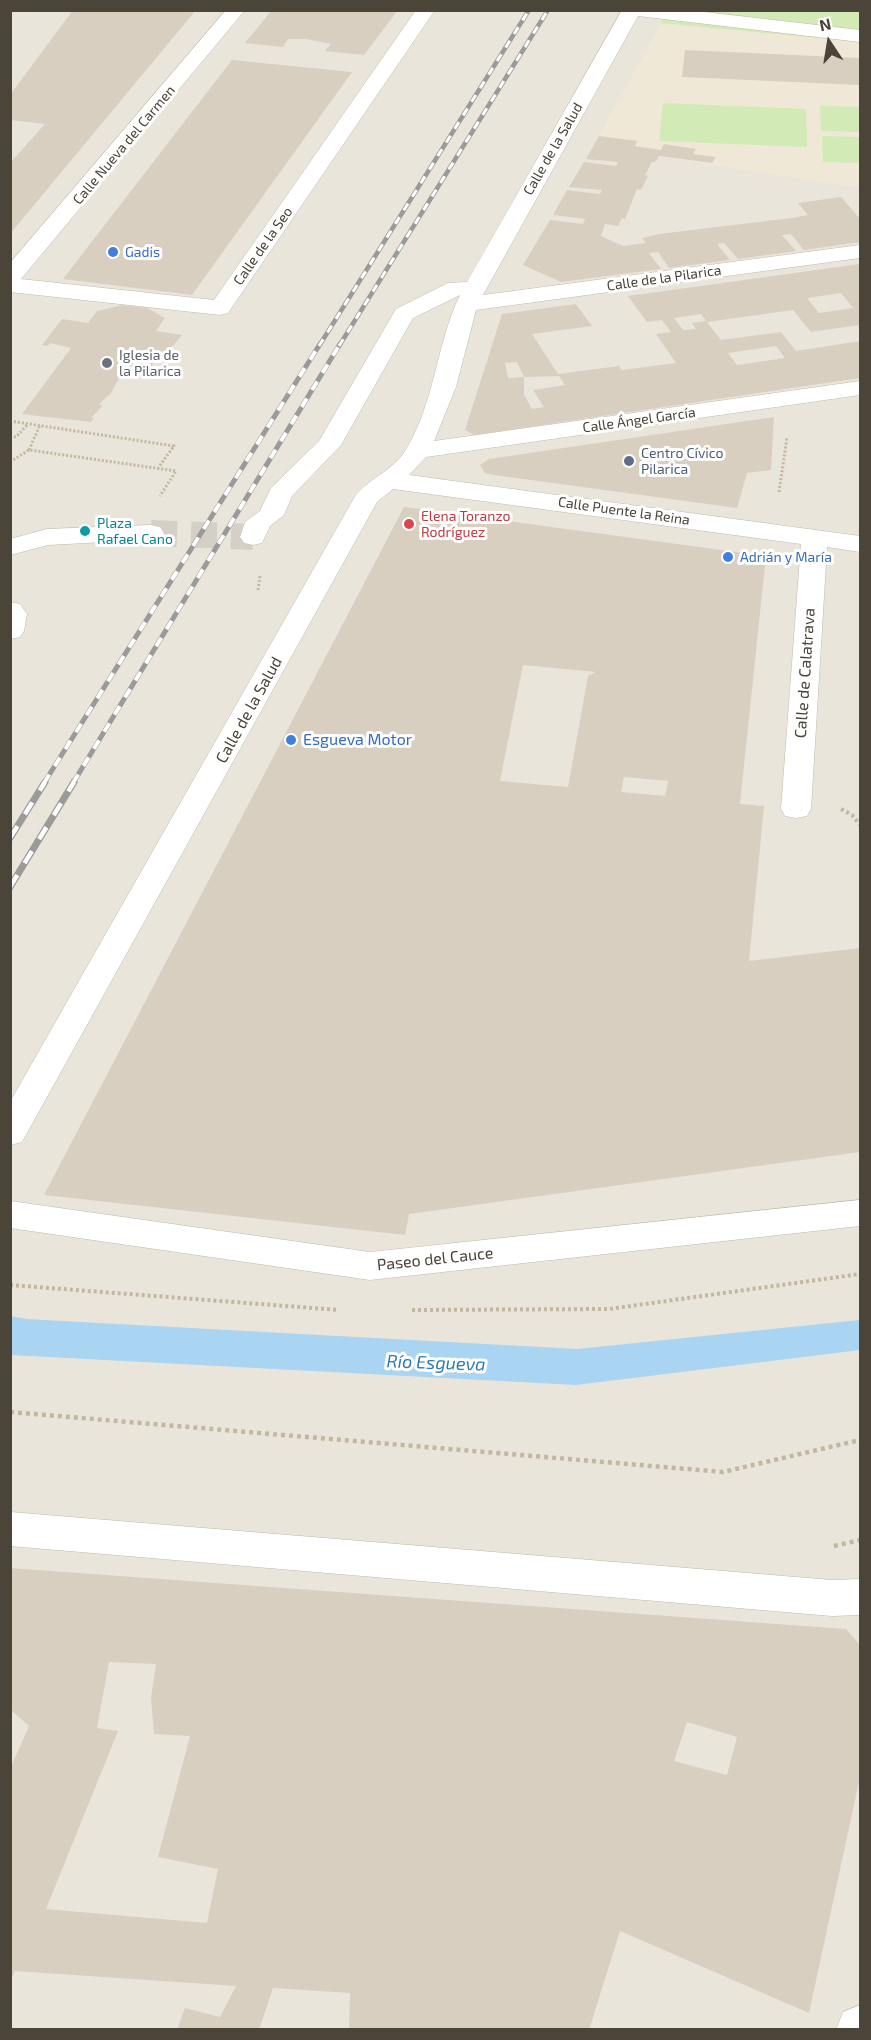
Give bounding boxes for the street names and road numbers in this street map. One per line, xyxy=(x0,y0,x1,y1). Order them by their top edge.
street label: Calle Nueva del Carmen xyxy=(69,82,179,208)
street label: Calle de la Salud xyxy=(520,100,586,198)
street label: Calle de la Seo xyxy=(230,204,296,288)
street label: Calle de la Pilarica xyxy=(606,262,722,294)
street label: Calle Ángel García xyxy=(581,404,697,436)
street label: Calle Puente la Reina xyxy=(557,493,691,529)
street label: Calle de Calatrava xyxy=(791,607,819,739)
street label: Calle de la Salud xyxy=(212,653,286,767)
street label: Paseo del Cauce xyxy=(376,1243,494,1275)

